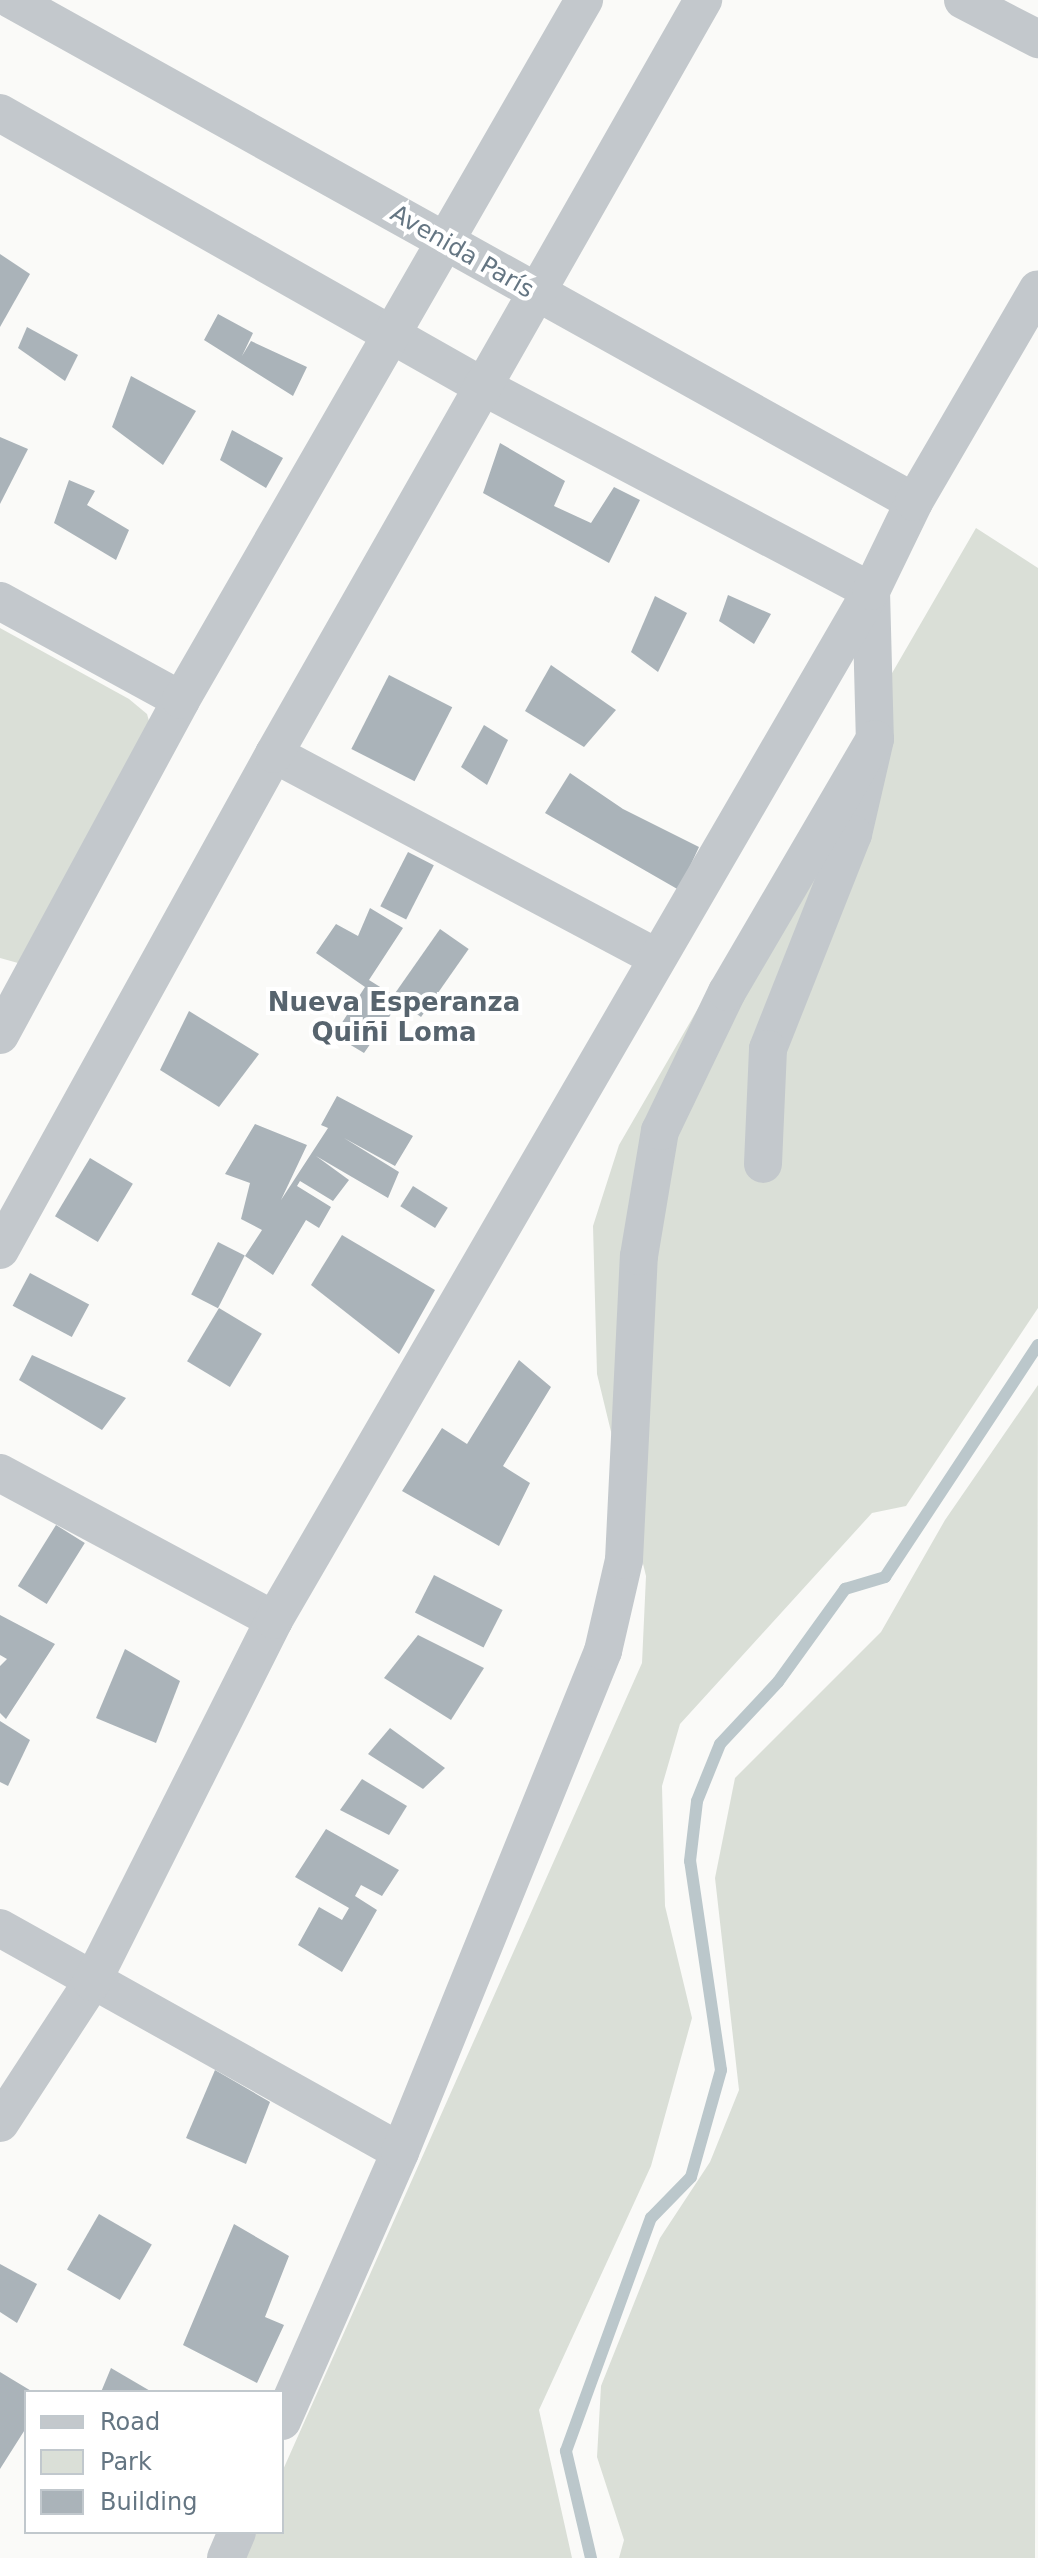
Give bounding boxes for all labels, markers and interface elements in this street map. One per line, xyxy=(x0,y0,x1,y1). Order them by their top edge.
street label: Avenida París xyxy=(385,199,539,305)
district label: Nueva Esperanza Quiñi Loma xyxy=(268,987,520,1048)
legend xyxy=(24,2390,284,2534)
text: Road xyxy=(100,2408,160,2436)
text: Park xyxy=(100,2448,152,2476)
text: Building xyxy=(100,2488,197,2516)

